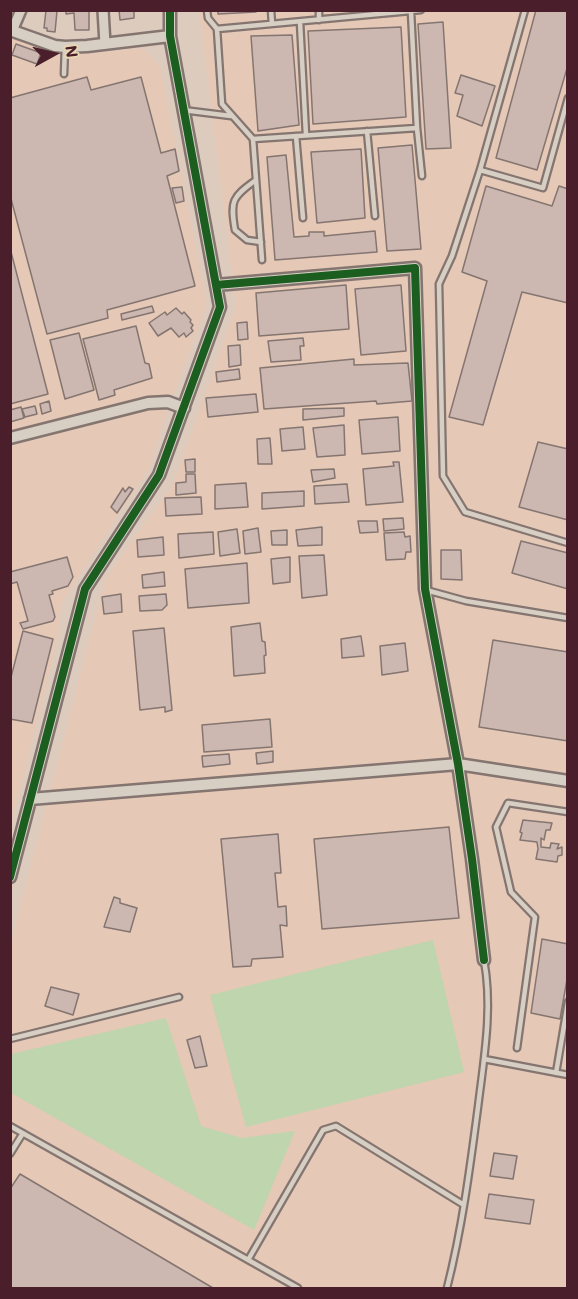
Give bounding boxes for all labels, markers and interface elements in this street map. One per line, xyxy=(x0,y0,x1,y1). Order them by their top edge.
north arrow xyxy=(24,24,84,84)
text: N xyxy=(61,44,84,59)

